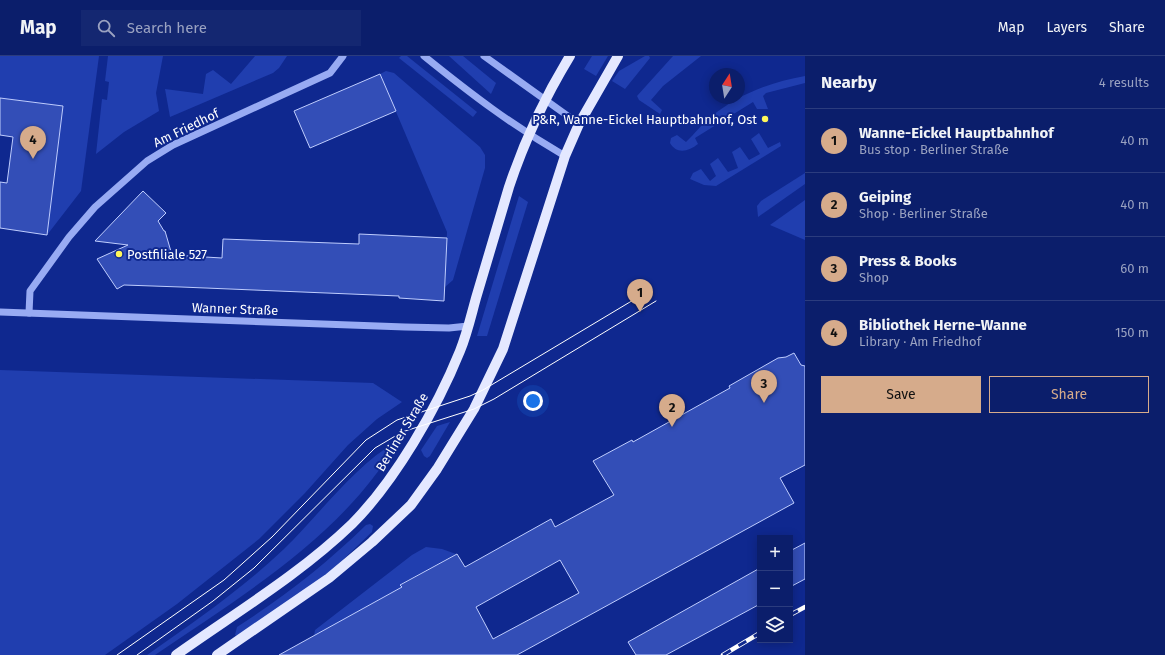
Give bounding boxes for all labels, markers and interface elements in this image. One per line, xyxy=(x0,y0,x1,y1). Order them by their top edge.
search box xyxy=(81,10,361,46)
text: Map xyxy=(20,16,57,39)
icon: search xyxy=(95,17,117,39)
text: Search here xyxy=(127,19,207,37)
text: Map xyxy=(998,19,1024,36)
text: Layers xyxy=(1046,19,1087,36)
text: Share xyxy=(1109,19,1145,36)
north arrow xyxy=(709,68,745,104)
text: Nearby xyxy=(821,72,876,93)
text: 4 results xyxy=(1099,75,1149,90)
street label: Am Friedhof xyxy=(151,105,223,150)
place label: P&R, Wanne-Eickel Hauptbahnhof, Ost xyxy=(532,112,757,127)
marker: P&R, Wanne-Eickel Hauptbahnhof, Ost xyxy=(760,114,770,124)
text: Wanne-Eickel Hauptbahnhof xyxy=(859,124,1053,142)
pin: 4 xyxy=(20,126,46,159)
text: 1 xyxy=(831,133,837,148)
text: 40 m xyxy=(1120,133,1149,148)
text: Bus stop · Berliner Straße xyxy=(859,142,1009,157)
text: Geiping xyxy=(859,188,911,206)
text: 2 xyxy=(831,197,837,212)
text: 40 m xyxy=(1120,197,1149,212)
text: Shop · Berliner Straße xyxy=(859,206,988,221)
place label: Postfiliale 527 xyxy=(127,247,207,262)
marker: Postfiliale 527 xyxy=(114,249,124,259)
text: Press & Books xyxy=(859,252,957,270)
text: 3 xyxy=(831,261,837,276)
text: 60 m xyxy=(1120,261,1149,276)
text: Shop xyxy=(859,270,889,285)
pin: 1 xyxy=(627,279,653,312)
street label: Wanner Straße xyxy=(192,300,278,318)
text: Bibliothek Herne-Wanne xyxy=(859,316,1027,334)
text: 4 xyxy=(830,325,838,340)
text: 150 m xyxy=(1115,325,1149,340)
text: Library · Am Friedhof xyxy=(859,334,981,349)
pin: 3 xyxy=(751,370,777,403)
button: Save xyxy=(821,376,981,413)
button: Share xyxy=(989,376,1149,413)
street label: Berliner Straße xyxy=(373,390,431,474)
your location xyxy=(523,391,543,411)
pin: 2 xyxy=(659,394,685,427)
map controls xyxy=(757,535,793,643)
button: + xyxy=(757,535,793,571)
button: − xyxy=(757,571,793,607)
button: layers xyxy=(757,607,793,643)

